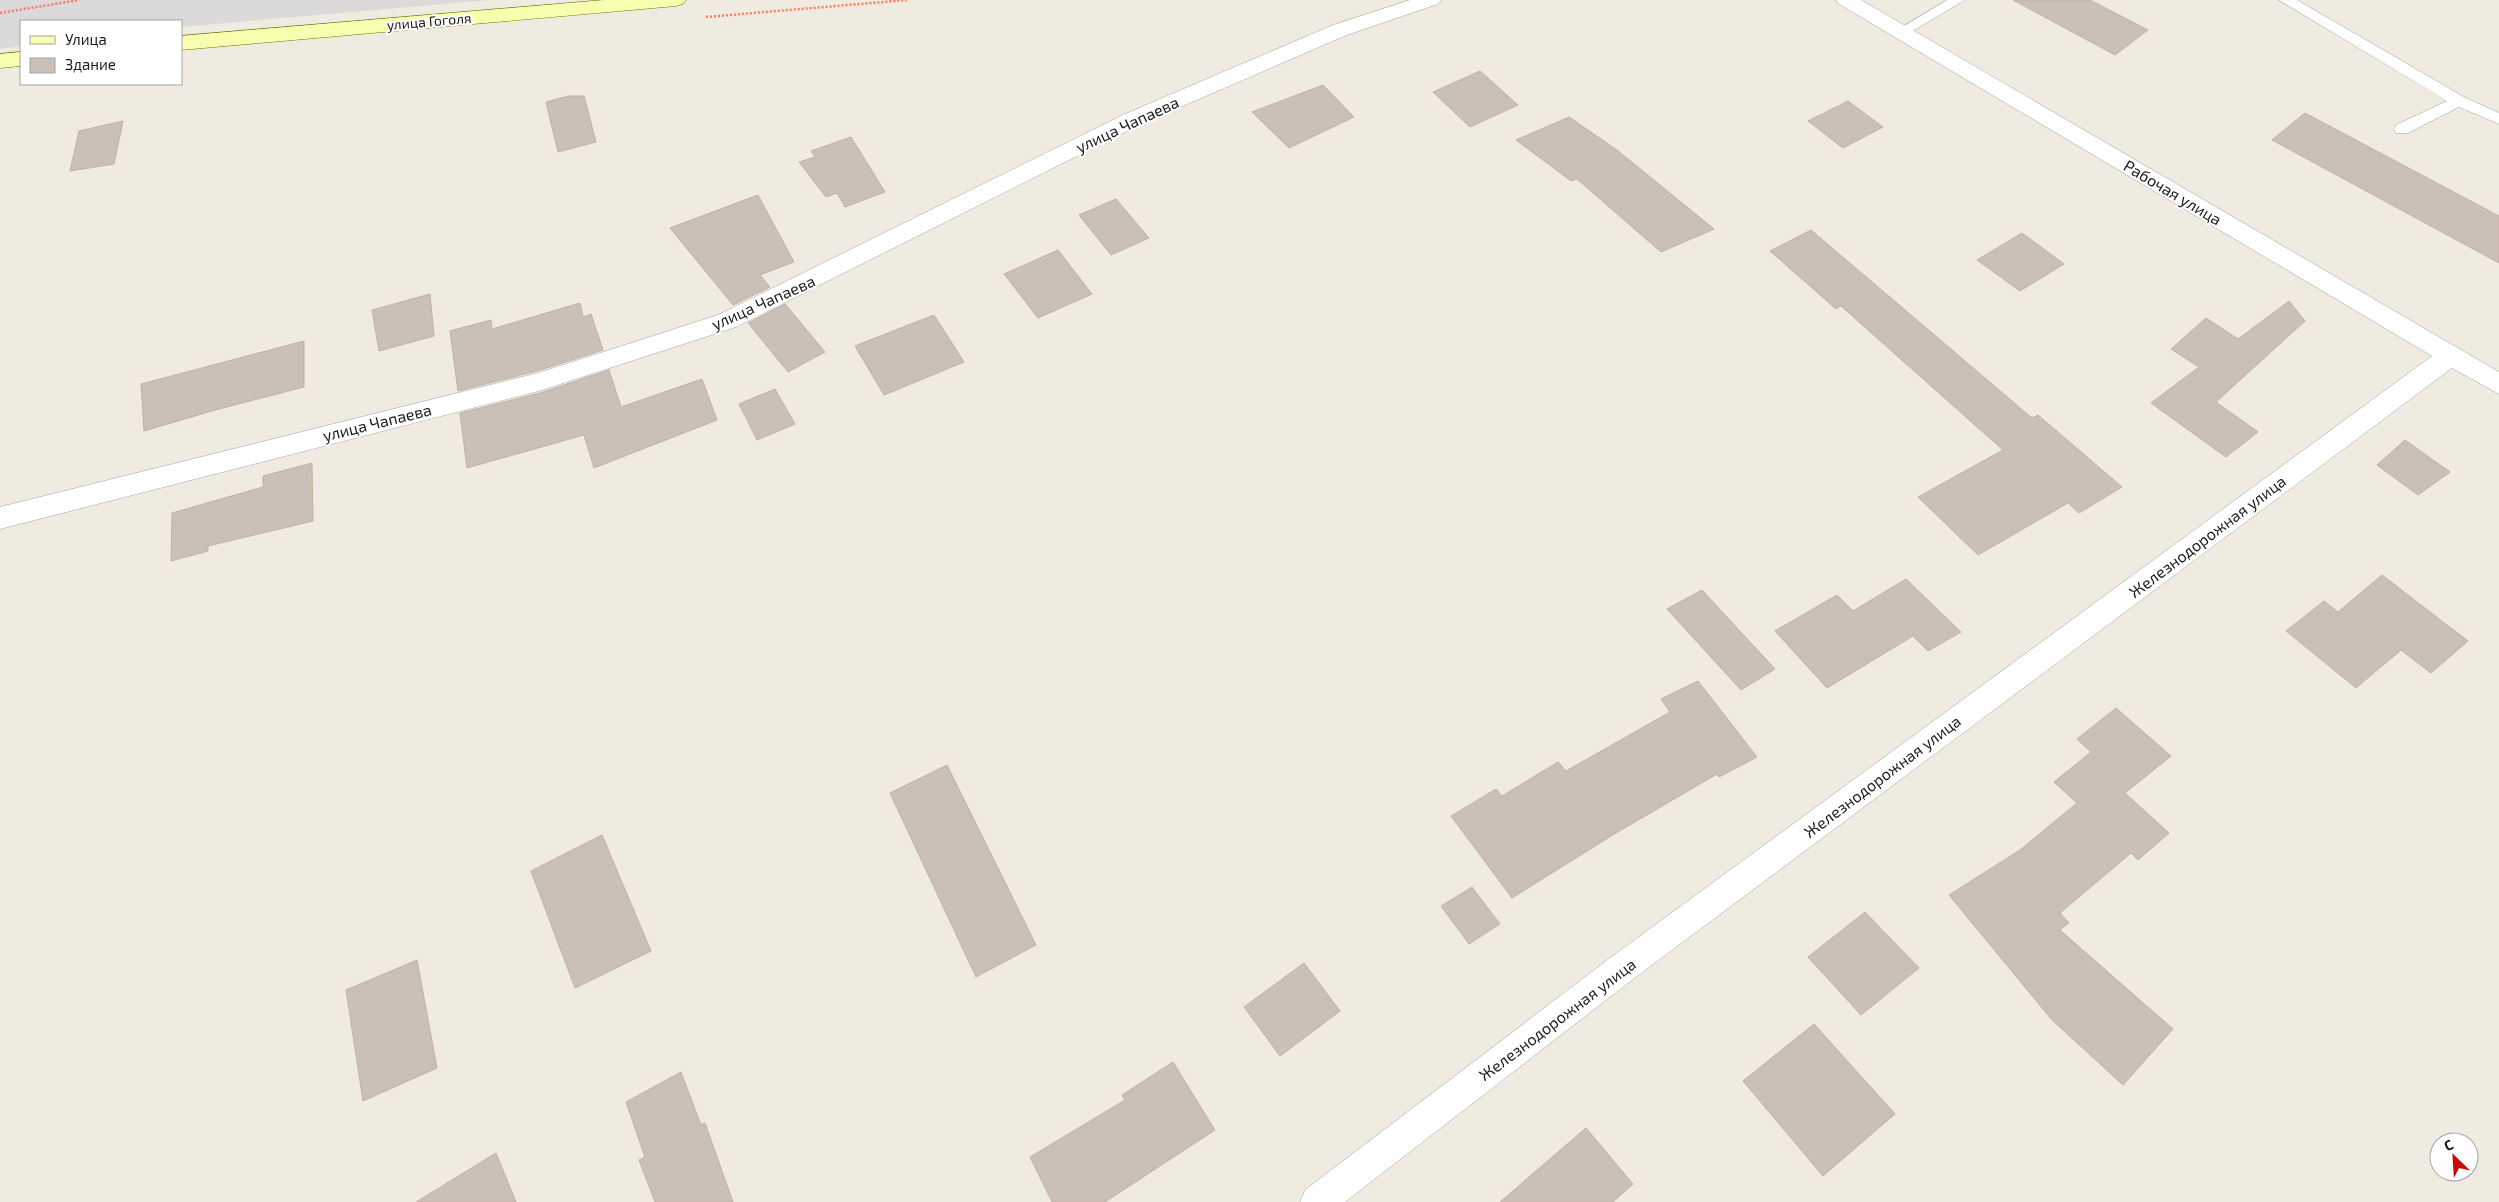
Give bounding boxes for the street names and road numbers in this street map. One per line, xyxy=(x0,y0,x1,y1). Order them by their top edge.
street label: улица Гоголя xyxy=(386,9,472,33)
street label: улица Чапаева xyxy=(1072,92,1182,157)
street label: Рабочая улица xyxy=(2120,155,2225,230)
street label: улица Чапаева xyxy=(708,271,818,334)
street label: улица Чапаева xyxy=(321,399,434,446)
street label: Железнодорожная улица xyxy=(2125,471,2290,602)
street label: Железнодорожная улица xyxy=(1800,711,1965,842)
street label: Железнодорожная улица xyxy=(1475,954,1640,1085)

